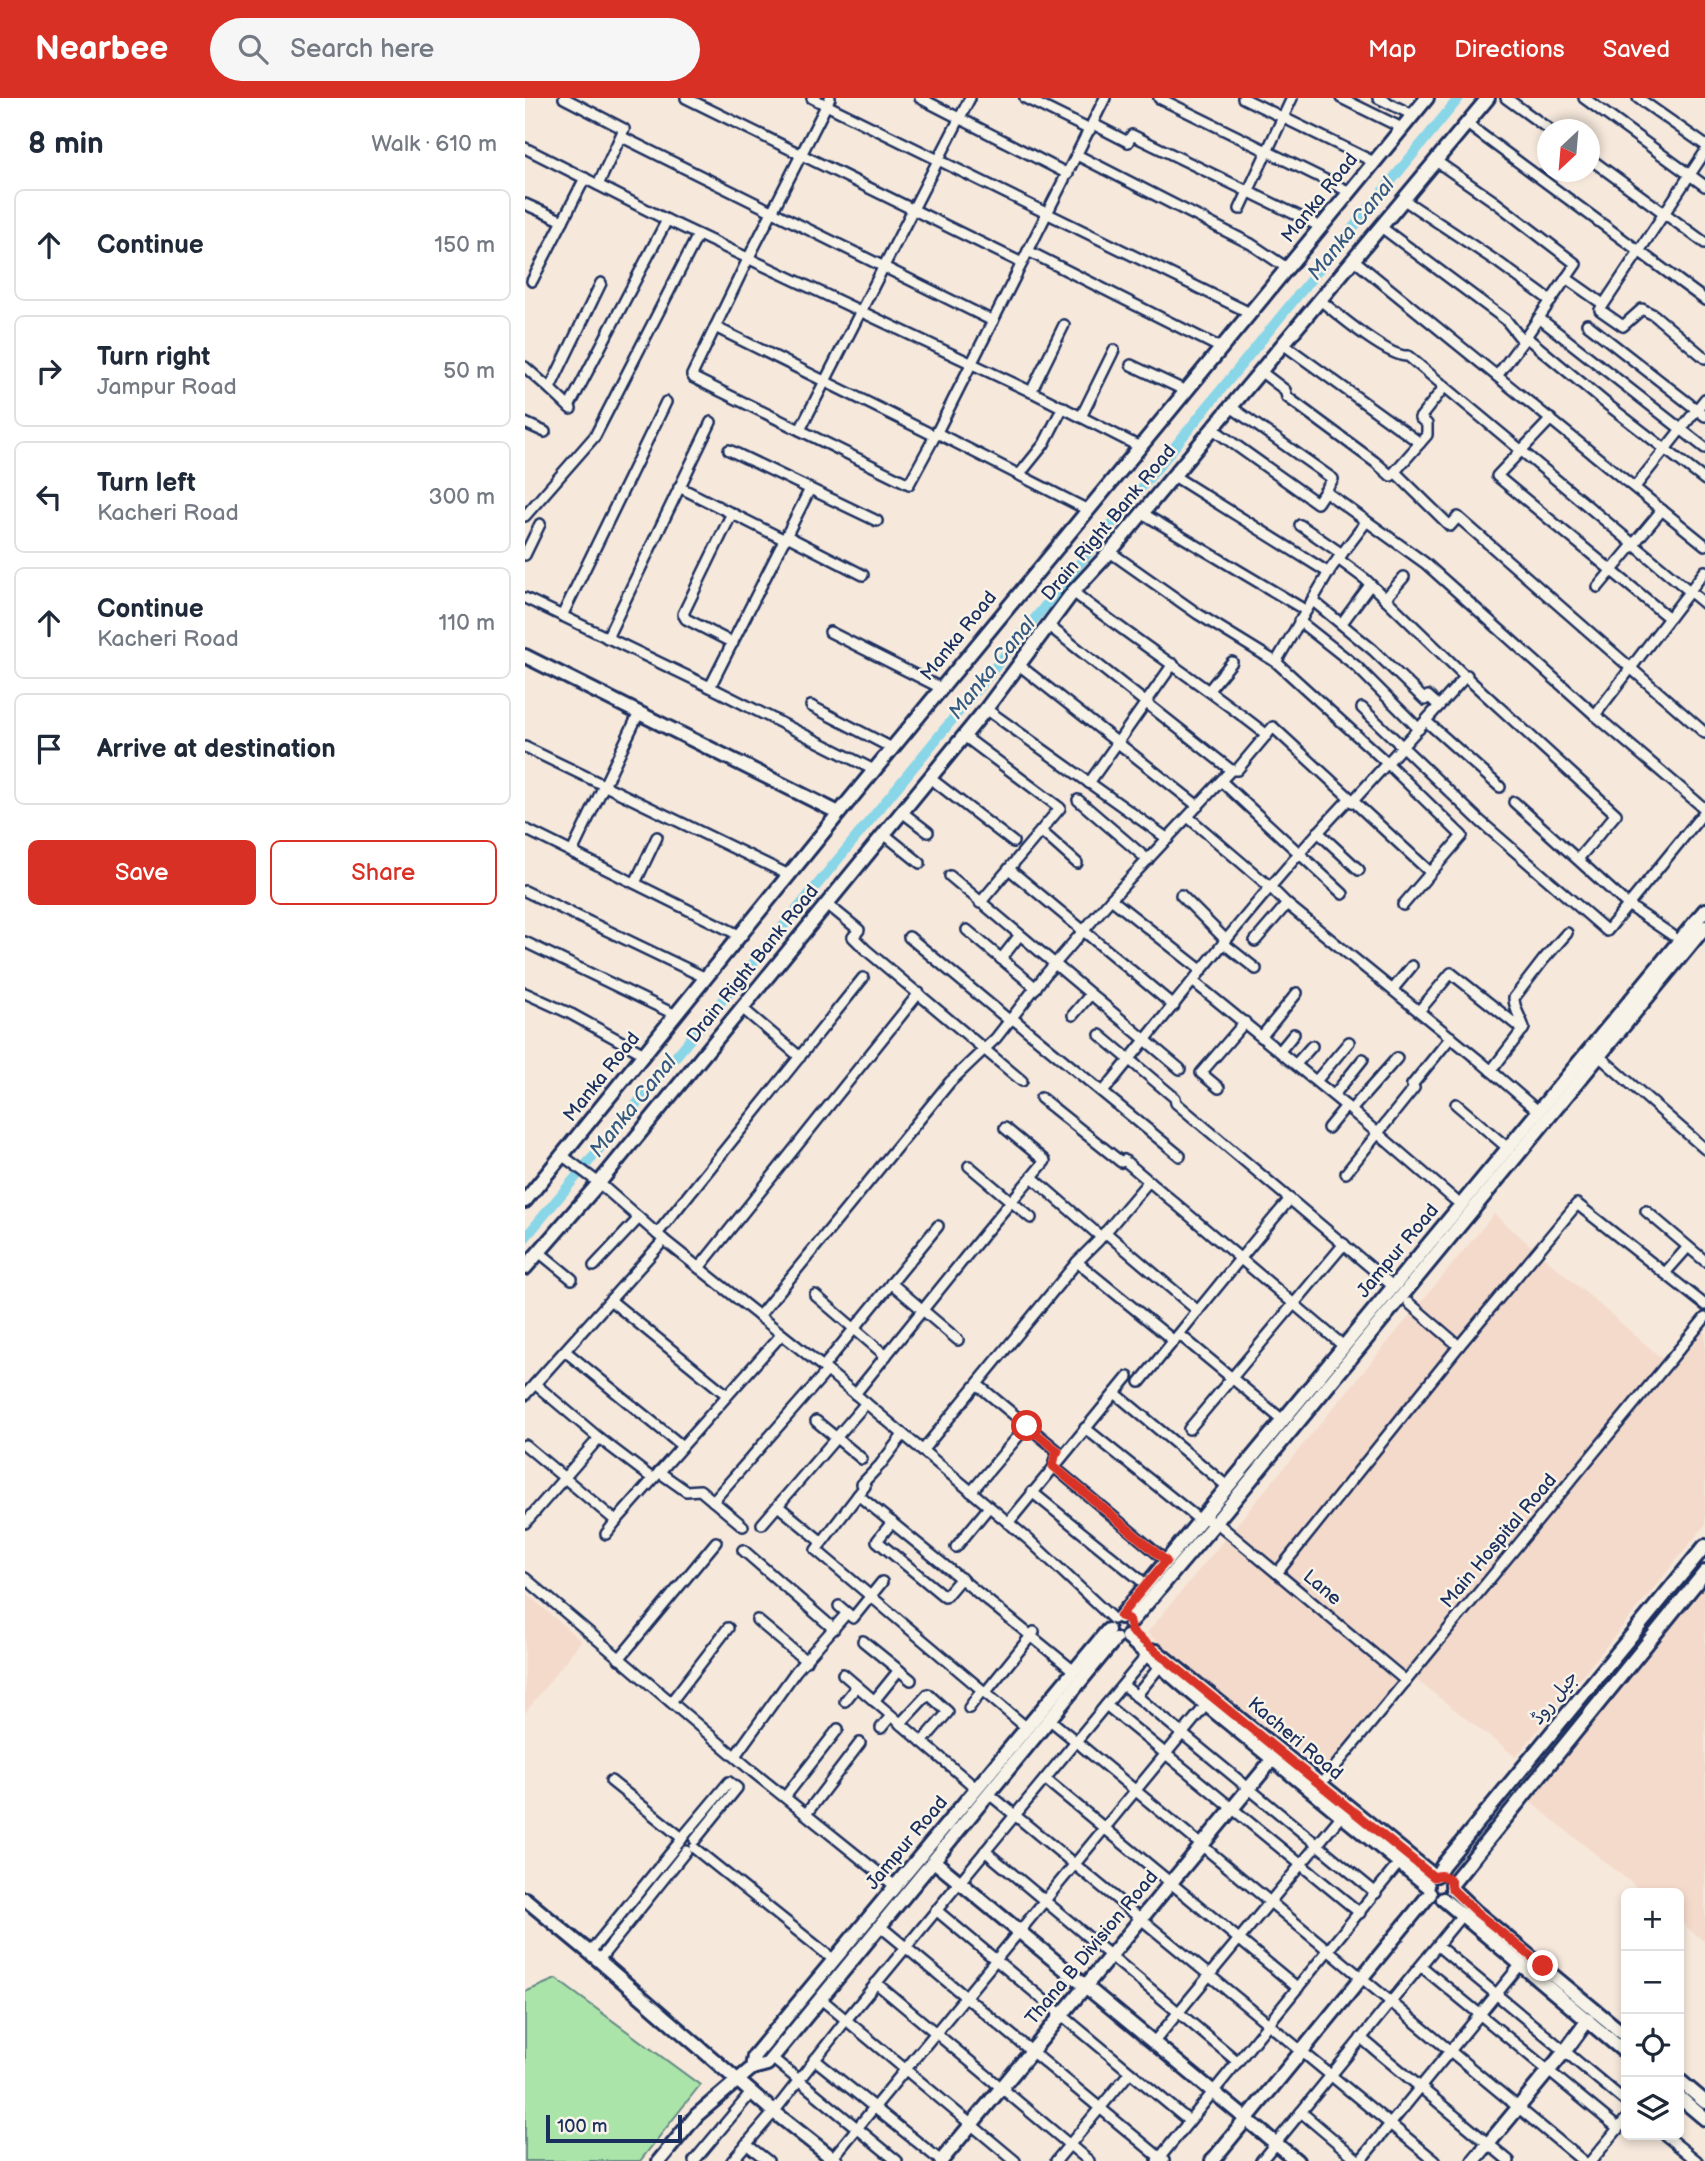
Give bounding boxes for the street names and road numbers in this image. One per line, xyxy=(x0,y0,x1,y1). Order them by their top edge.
street label: Manka Road xyxy=(1277,149,1363,247)
street label: Drain Right Bank Road xyxy=(1037,440,1181,606)
street label: Manka Road xyxy=(916,587,1002,685)
street label: Drain Right Bank Road xyxy=(682,880,824,1048)
street label: Manka Road xyxy=(559,1028,645,1126)
street label: Jampur Road xyxy=(1352,1199,1444,1303)
street label: Main Hospital Road xyxy=(1436,1469,1562,1613)
street label: Lane xyxy=(1298,1565,1346,1611)
street label: جیل روڈ xyxy=(1526,1666,1584,1730)
street label: Kacheri Road xyxy=(1243,1693,1347,1785)
street label: Jampur Road xyxy=(861,1791,953,1895)
street label: Thana B Division Road xyxy=(1021,1866,1163,2030)

